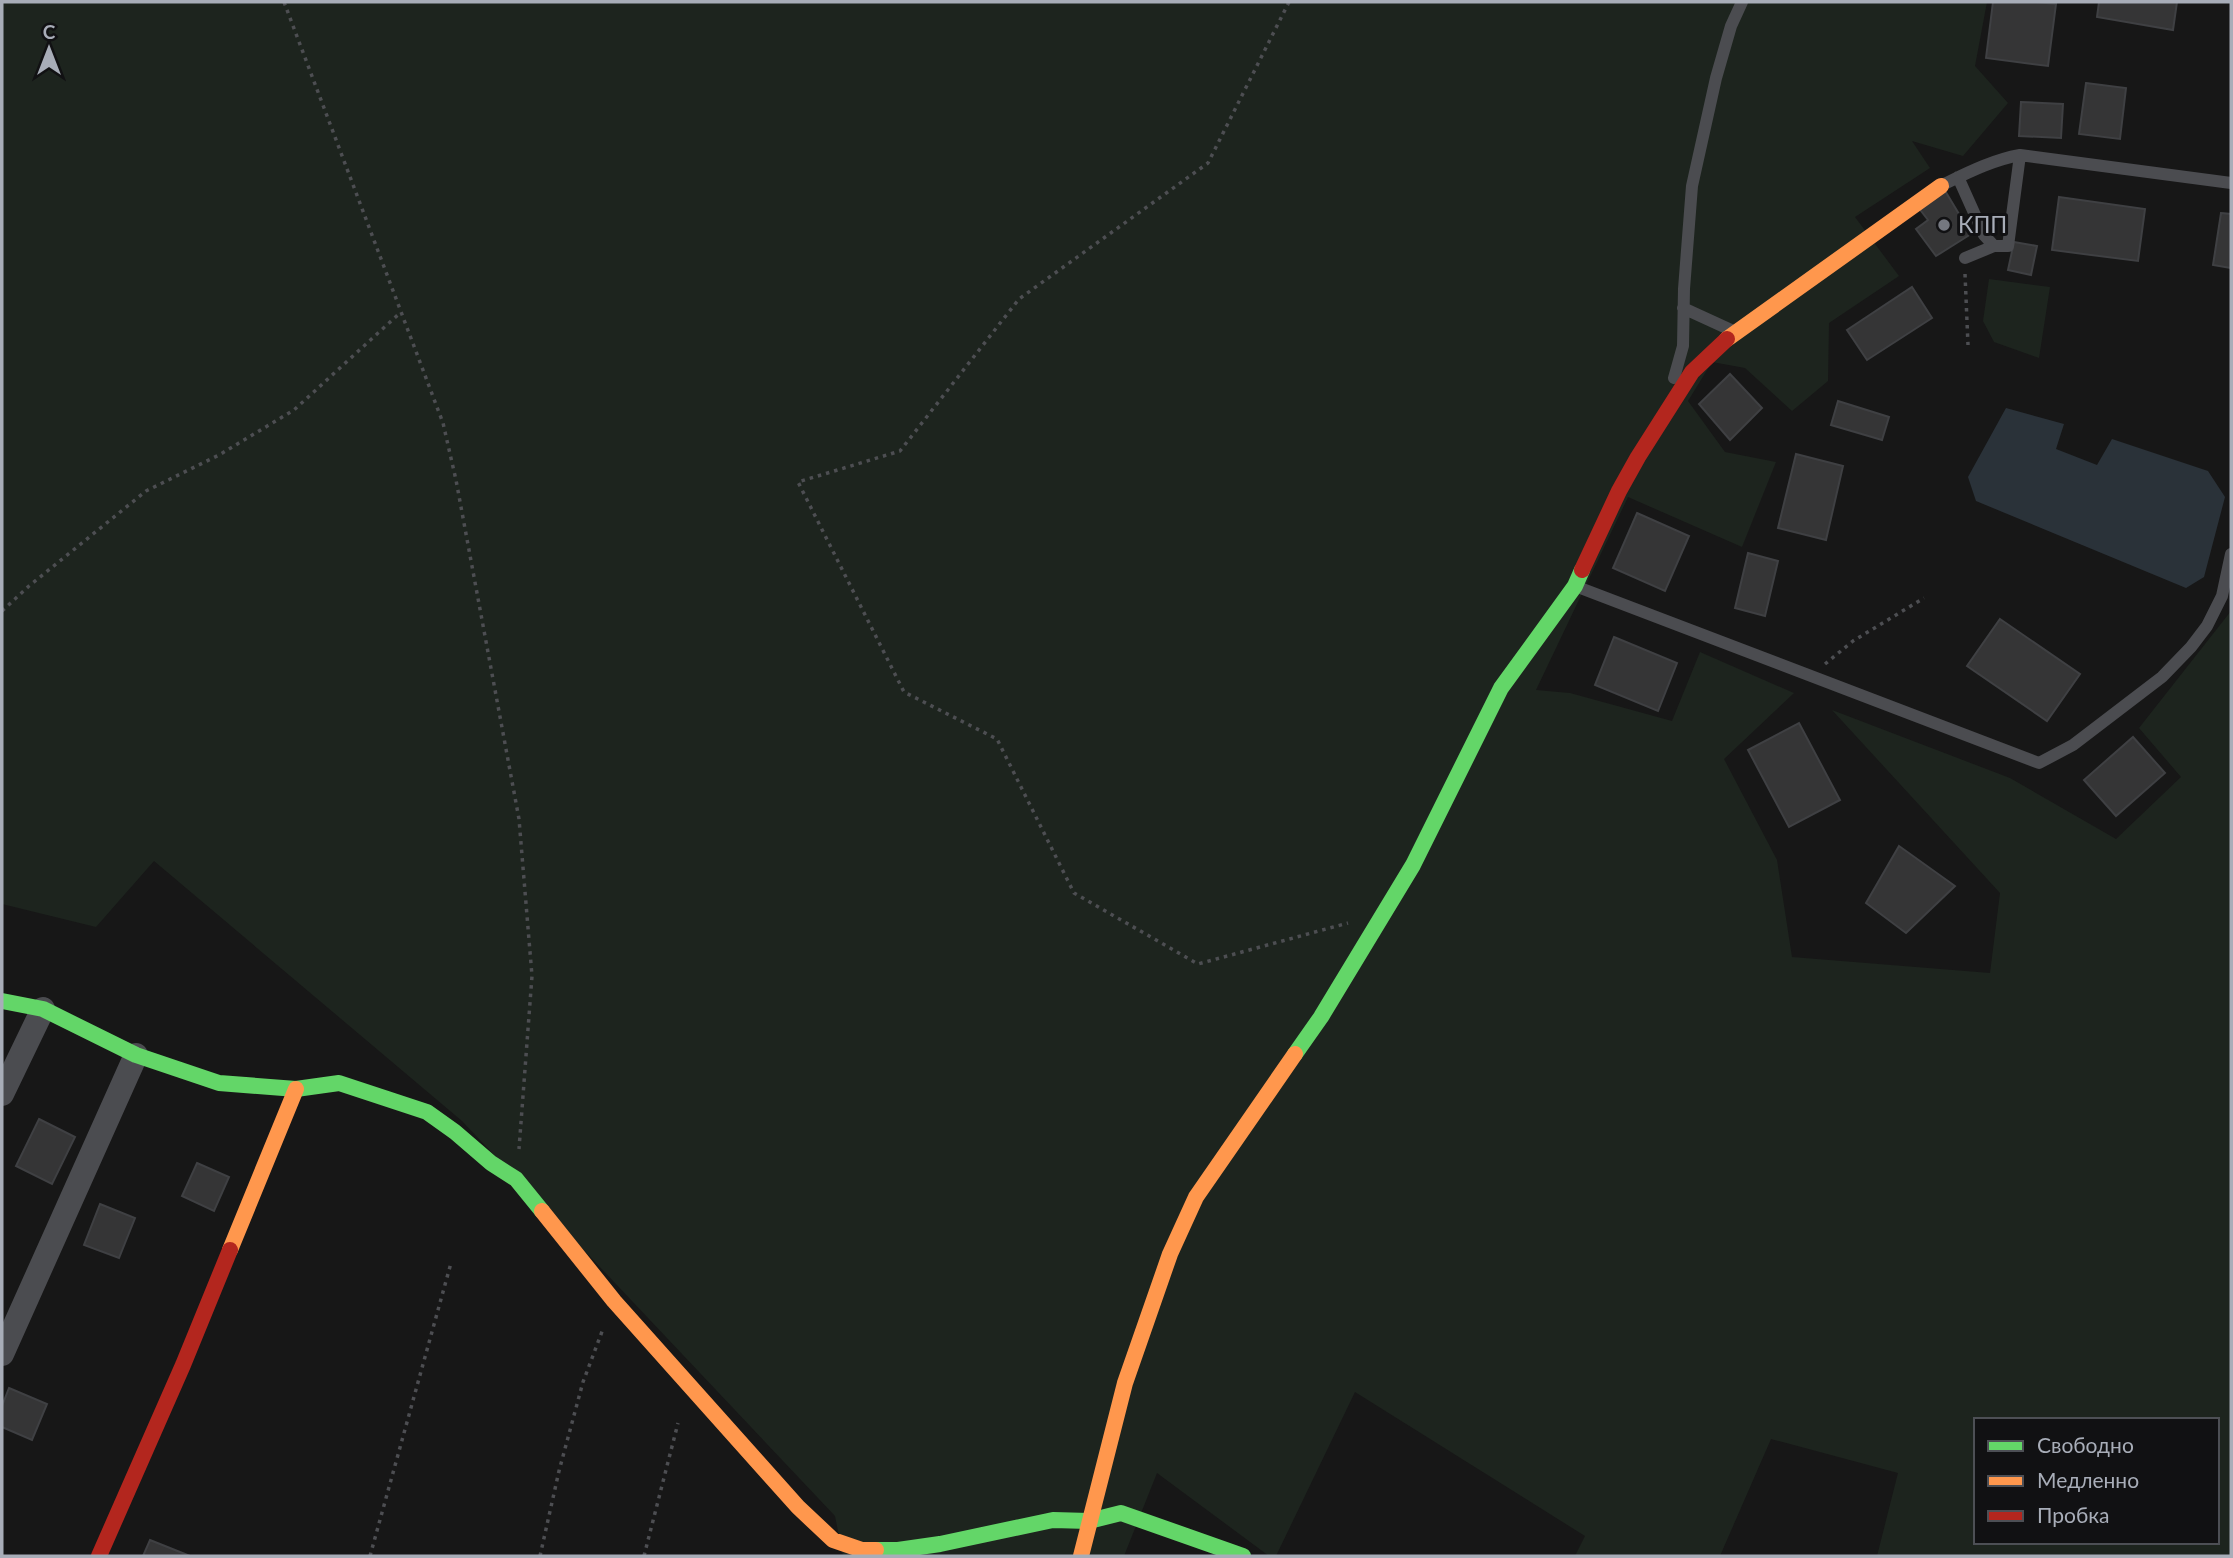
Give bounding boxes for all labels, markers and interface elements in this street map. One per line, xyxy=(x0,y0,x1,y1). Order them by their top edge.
north arrow xyxy=(14,14,84,84)
text: С xyxy=(43,20,56,43)
place label: КПП xyxy=(1958,210,2007,238)
marker: КПП xyxy=(1936,217,1952,233)
legend xyxy=(1974,1418,2219,1544)
text: Свободно xyxy=(2037,1432,2134,1457)
text: Медленно xyxy=(2037,1467,2139,1492)
text: Пробка xyxy=(2037,1502,2110,1527)

